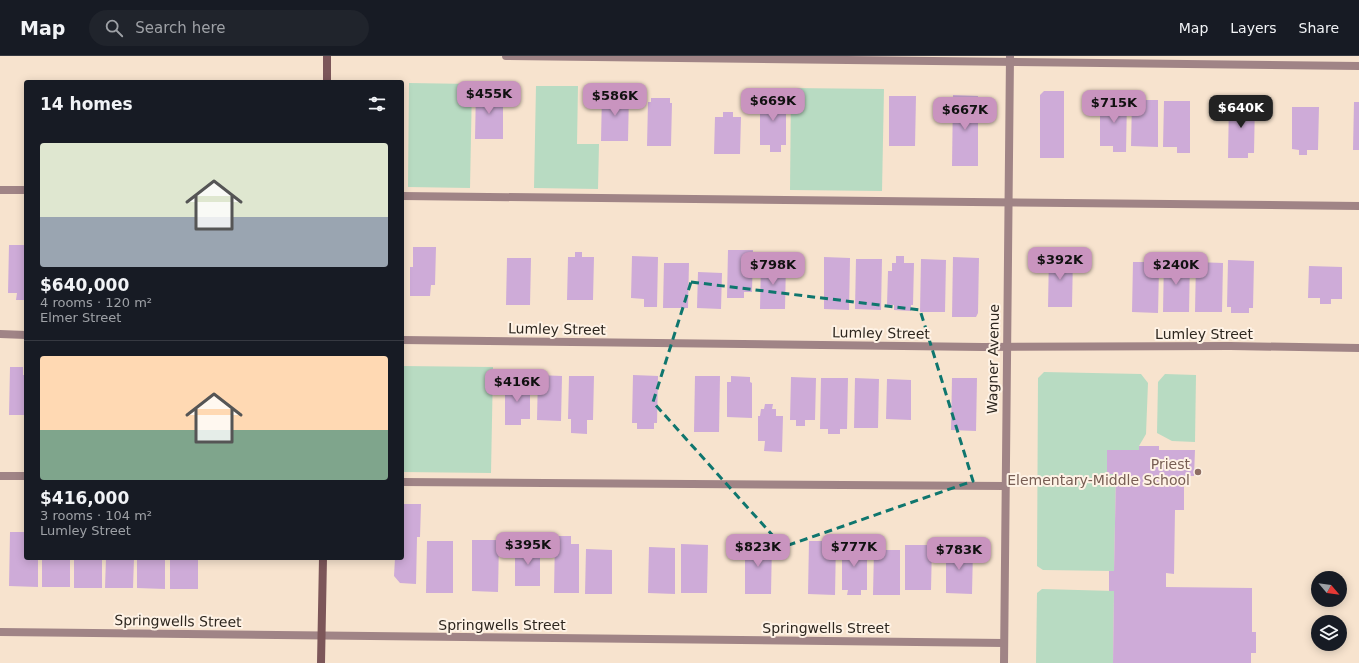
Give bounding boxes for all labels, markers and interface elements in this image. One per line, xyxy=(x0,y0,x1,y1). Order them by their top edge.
search box xyxy=(89,10,369,46)
text: Map xyxy=(20,17,65,39)
icon: search xyxy=(103,17,125,39)
text: Search here xyxy=(135,19,225,37)
text: Map xyxy=(1179,20,1208,36)
text: Layers xyxy=(1230,20,1277,36)
text: Share xyxy=(1299,20,1339,36)
pin: $455K xyxy=(461,81,517,115)
pin: $586K xyxy=(587,83,643,117)
text: $455K xyxy=(466,86,512,101)
text: $586K xyxy=(592,88,638,103)
pin: $669K xyxy=(745,88,801,122)
pin: $715K xyxy=(1086,90,1142,124)
icon: filters xyxy=(366,93,388,115)
text: $669K xyxy=(750,93,796,108)
text: 14 homes xyxy=(40,94,133,114)
text: $715K xyxy=(1091,95,1137,110)
pin: $640K xyxy=(1213,95,1269,129)
pin: $667K xyxy=(937,97,993,131)
text: $640K xyxy=(1218,100,1264,115)
text: $667K xyxy=(942,102,988,117)
icon: home xyxy=(178,169,250,241)
pin: $392K xyxy=(1032,247,1088,281)
pin: $798K xyxy=(745,252,801,286)
text: $392K xyxy=(1037,252,1083,267)
pin: $240K xyxy=(1148,252,1204,286)
text: $798K xyxy=(750,257,796,272)
text: $240K xyxy=(1153,257,1199,272)
text: $640,000 xyxy=(40,275,129,295)
text: 4 rooms · 120 m² xyxy=(40,295,152,310)
street label: Wagner Avenue xyxy=(984,304,1002,414)
text: Elmer Street xyxy=(40,310,121,325)
street label: Lumley Street xyxy=(508,320,607,338)
street label: Lumley Street xyxy=(832,324,931,342)
street label: Lumley Street xyxy=(1155,326,1253,342)
pin: $416K xyxy=(489,369,545,403)
text: $416K xyxy=(494,374,540,389)
icon: home xyxy=(178,382,250,454)
place label: Priest Elementary‑Middle School xyxy=(1007,456,1190,488)
marker: Priest Elementary‑Middle School xyxy=(1193,467,1203,477)
text: $416,000 xyxy=(40,488,129,508)
text: 3 rooms · 104 m² xyxy=(40,508,152,523)
text: Lumley Street xyxy=(40,523,131,538)
pin: $395K xyxy=(500,532,556,566)
pin: $823K xyxy=(730,534,786,568)
pin: $777K xyxy=(826,534,882,568)
text: $395K xyxy=(505,537,551,552)
pin: $783K xyxy=(931,537,987,571)
text: $823K xyxy=(735,539,781,554)
text: $777K xyxy=(831,539,877,554)
text: $783K xyxy=(936,542,982,557)
north arrow xyxy=(1311,571,1347,607)
map controls xyxy=(1311,571,1347,651)
street label: Springwells Street xyxy=(114,612,242,630)
button: layers xyxy=(1311,615,1347,651)
street label: Springwells Street xyxy=(438,617,566,633)
street label: Springwells Street xyxy=(762,620,890,636)

